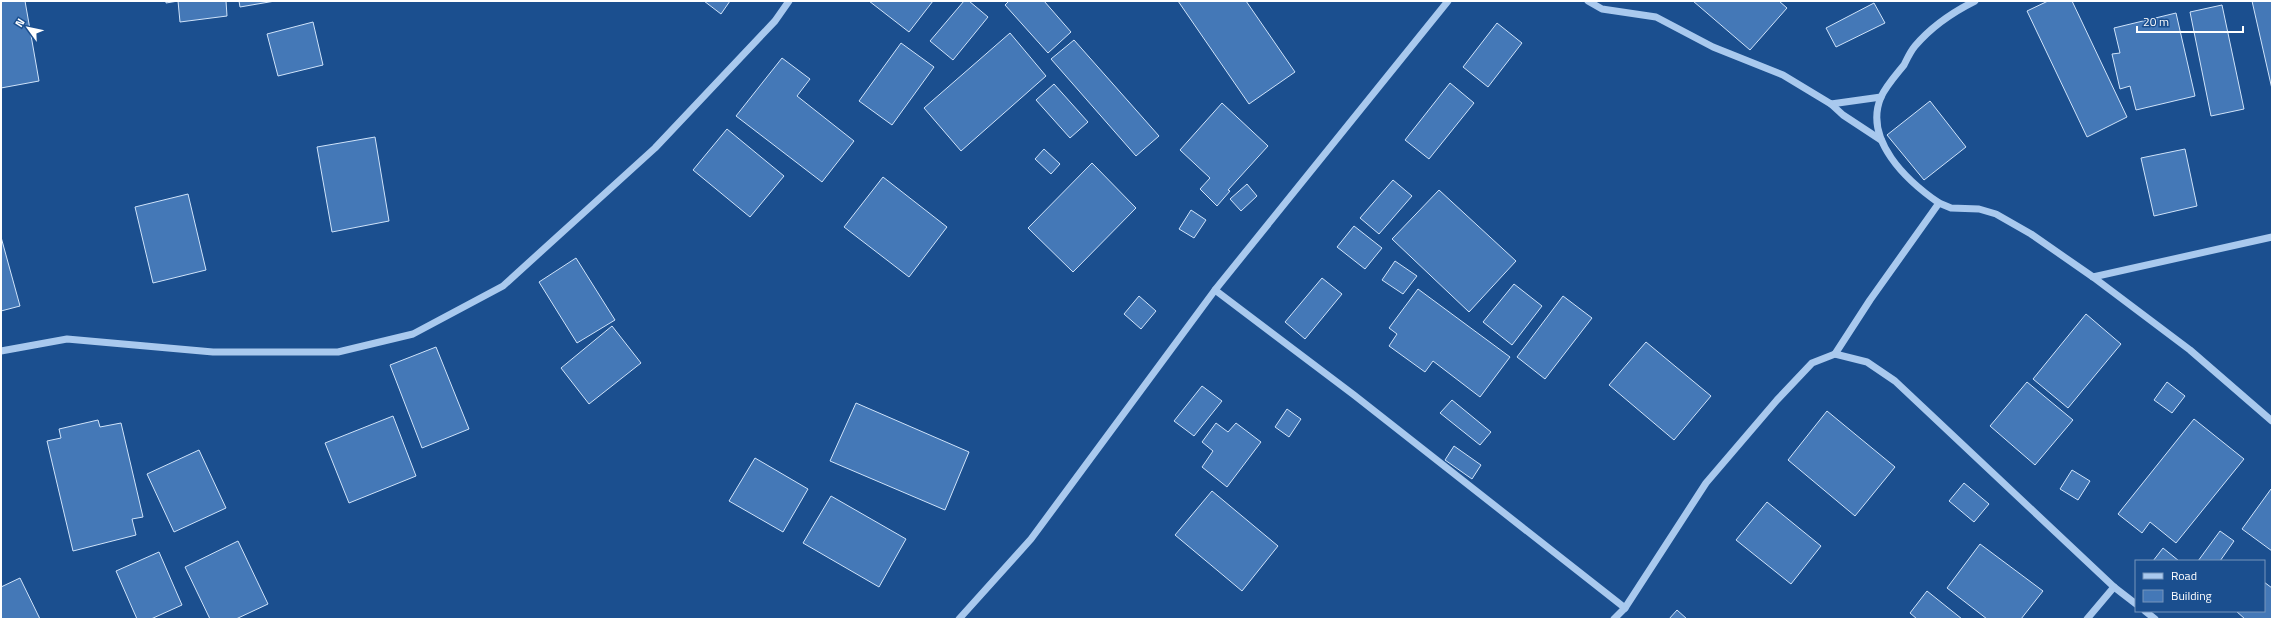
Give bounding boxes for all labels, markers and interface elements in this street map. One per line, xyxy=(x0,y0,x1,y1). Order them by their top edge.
north arrow xyxy=(8,8,48,48)
scale bar xyxy=(2137,8,2243,34)
text: 20 m xyxy=(2143,12,2169,31)
text: N xyxy=(11,15,28,30)
legend xyxy=(2135,560,2265,612)
text: Road xyxy=(2171,566,2197,585)
text: Building xyxy=(2171,586,2212,605)

